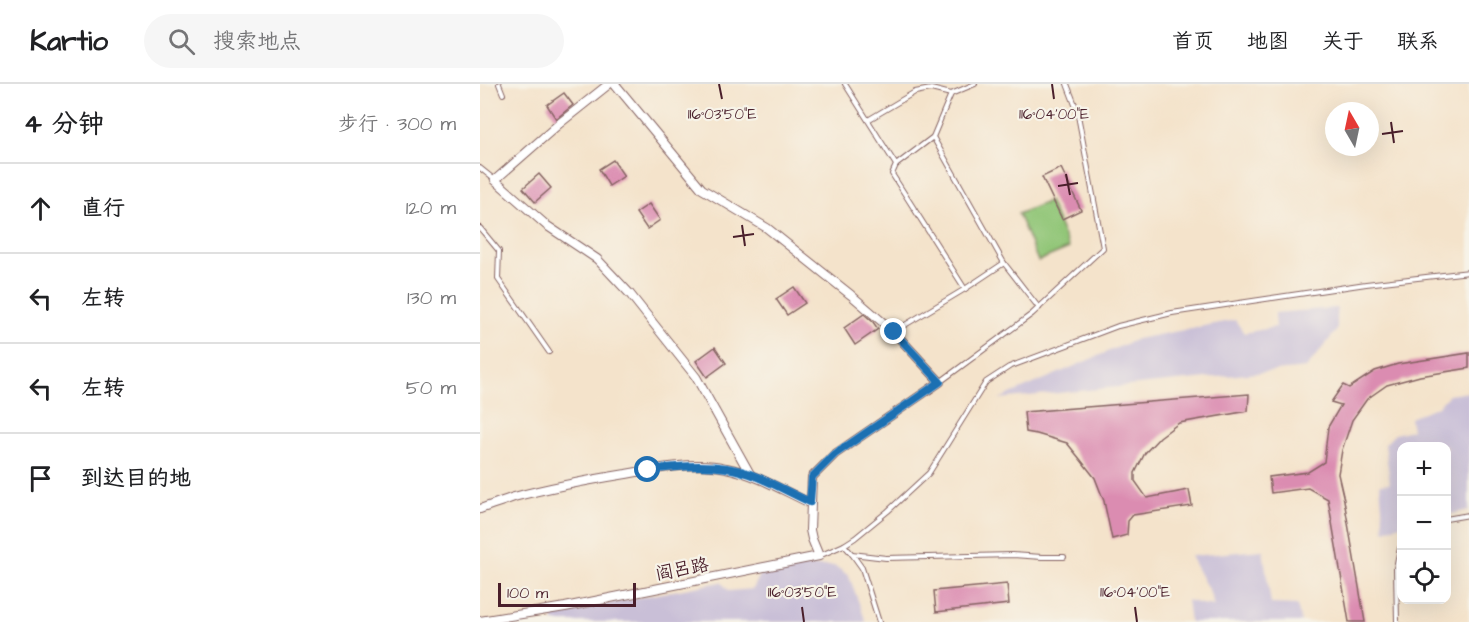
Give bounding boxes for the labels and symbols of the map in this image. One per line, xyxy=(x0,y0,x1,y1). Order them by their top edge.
north arrow xyxy=(1325,102,1379,156)
text: 116°03'50"E xyxy=(688,104,756,125)
text: 116°04'00"E xyxy=(1019,104,1089,125)
route end xyxy=(880,318,906,344)
route start xyxy=(634,456,660,482)
street label: 阎吕路 xyxy=(653,552,711,587)
scale bar xyxy=(498,580,636,608)
text: 116°03'50"E xyxy=(768,582,836,603)
text: 116°04'00"E xyxy=(1100,582,1170,603)

